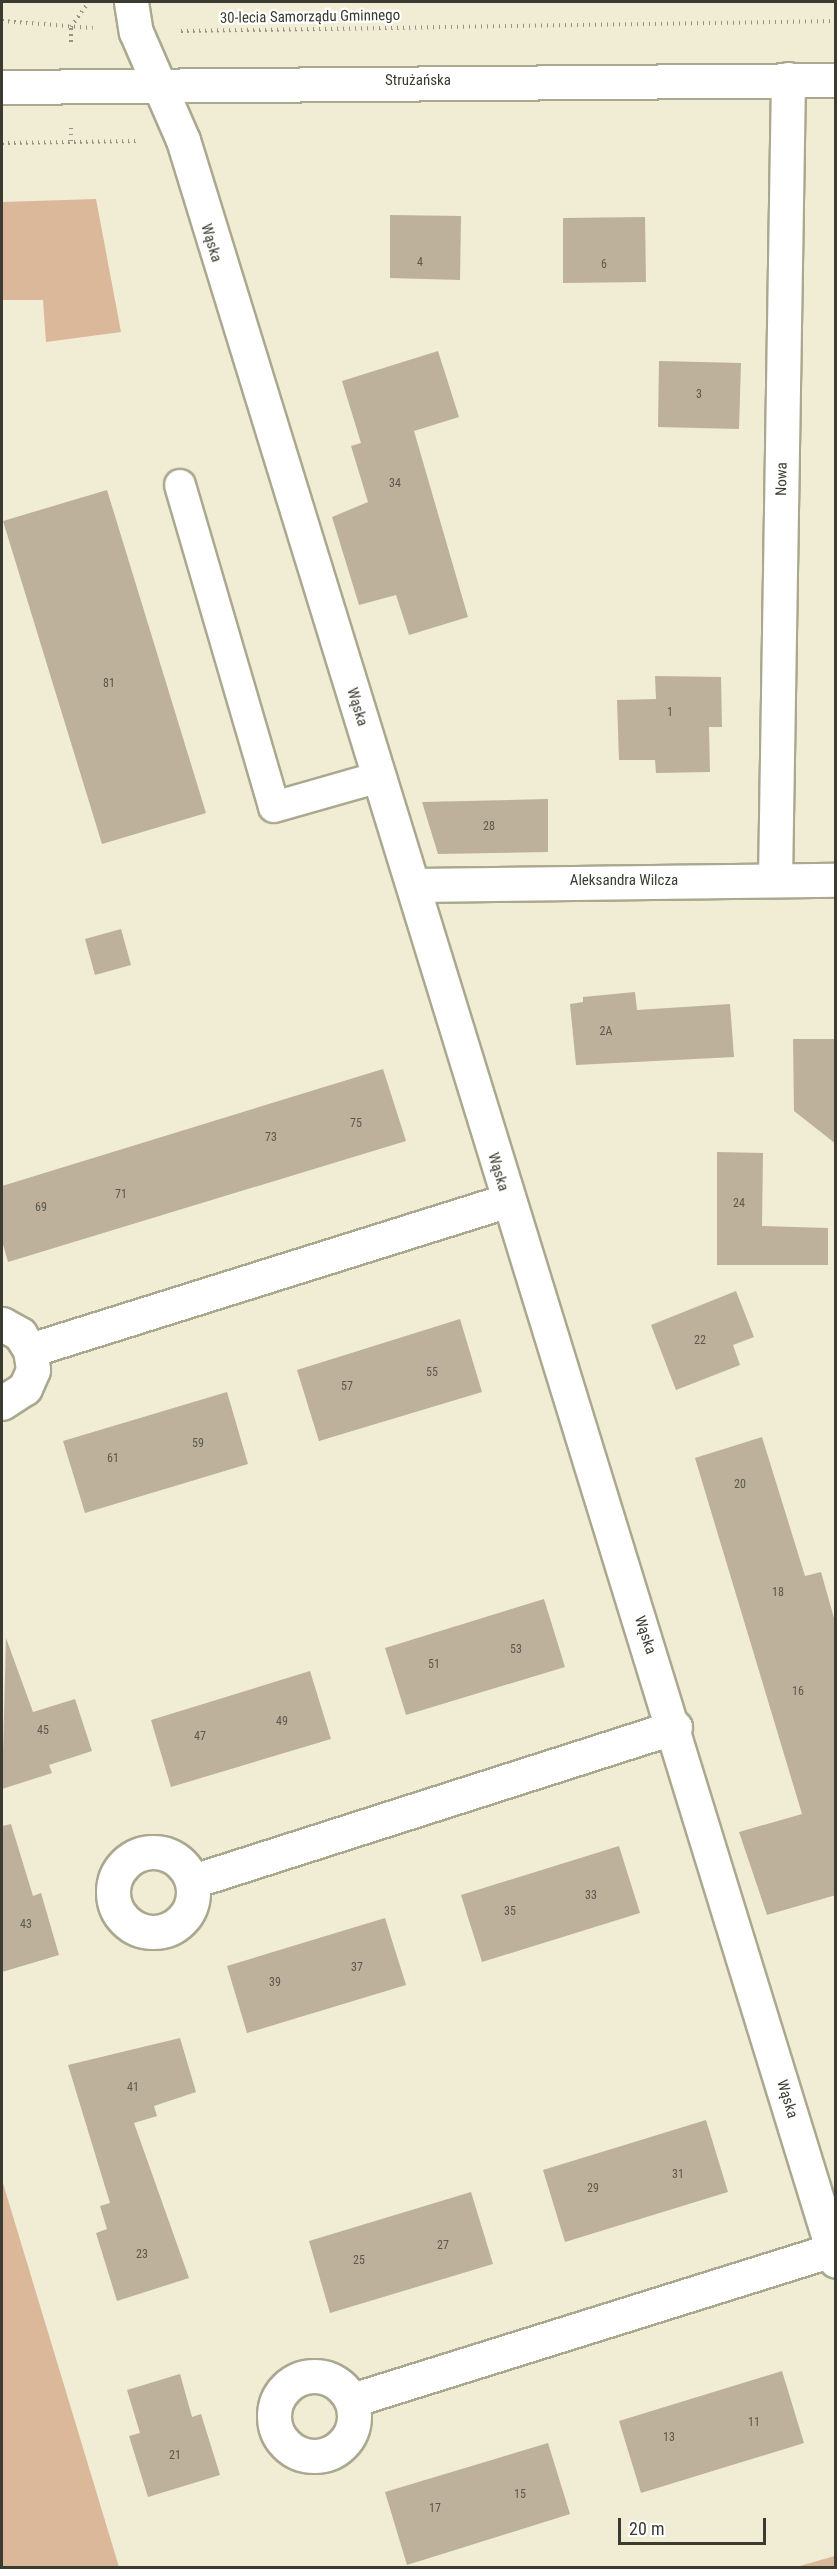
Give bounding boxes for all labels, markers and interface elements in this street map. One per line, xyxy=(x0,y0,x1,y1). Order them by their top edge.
street label: 30-lecia Samorządu Gminnego xyxy=(220,6,400,28)
street label: Strużańska xyxy=(385,72,451,90)
street label: Wąska xyxy=(197,222,225,264)
house number: 4 xyxy=(417,256,423,270)
house number: 6 xyxy=(601,258,607,272)
house number: 3 xyxy=(696,388,702,402)
street label: Nowa xyxy=(773,462,791,496)
house number: 34 xyxy=(389,477,401,491)
house number: 81 xyxy=(103,677,115,691)
street label: Wąska xyxy=(343,686,371,728)
house number: 1 xyxy=(667,706,673,720)
house number: 28 xyxy=(483,820,495,834)
street label: Aleksandra Wilcza xyxy=(570,872,678,890)
house number: 2A xyxy=(600,1025,612,1039)
house number: 75 xyxy=(350,1117,362,1131)
house number: 73 xyxy=(265,1131,277,1145)
street label: Wąska xyxy=(484,1151,512,1193)
house number: 71 xyxy=(115,1188,127,1202)
house number: 24 xyxy=(733,1197,745,1211)
house number: 69 xyxy=(35,1201,47,1215)
house number: 22 xyxy=(694,1334,706,1348)
house number: 55 xyxy=(426,1366,438,1380)
house number: 57 xyxy=(341,1380,353,1394)
house number: 59 xyxy=(192,1437,204,1451)
house number: 61 xyxy=(107,1452,119,1466)
house number: 20 xyxy=(734,1478,746,1492)
house number: 18 xyxy=(772,1586,784,1600)
street label: Wąska xyxy=(630,1614,660,1656)
house number: 53 xyxy=(510,1643,522,1657)
house number: 51 xyxy=(428,1658,440,1672)
house number: 16 xyxy=(792,1685,804,1699)
house number: 49 xyxy=(276,1715,288,1729)
house number: 45 xyxy=(37,1724,49,1738)
house number: 47 xyxy=(194,1730,206,1744)
house number: 33 xyxy=(585,1889,597,1903)
house number: 35 xyxy=(504,1905,516,1919)
house number: 43 xyxy=(20,1918,32,1932)
house number: 37 xyxy=(351,1961,363,1975)
house number: 39 xyxy=(269,1976,281,1990)
street label: Wąska xyxy=(773,2078,801,2120)
house number: 41 xyxy=(127,2081,139,2095)
house number: 31 xyxy=(672,2168,684,2182)
house number: 29 xyxy=(587,2182,599,2196)
house number: 27 xyxy=(437,2239,449,2253)
house number: 23 xyxy=(136,2248,148,2262)
house number: 25 xyxy=(353,2254,365,2268)
house number: 11 xyxy=(748,2416,760,2430)
house number: 13 xyxy=(663,2431,675,2445)
house number: 21 xyxy=(169,2449,181,2463)
house number: 15 xyxy=(514,2488,526,2502)
house number: 17 xyxy=(429,2502,441,2516)
scale bar xyxy=(621,2506,770,2544)
text: 20 m xyxy=(629,2518,664,2539)

